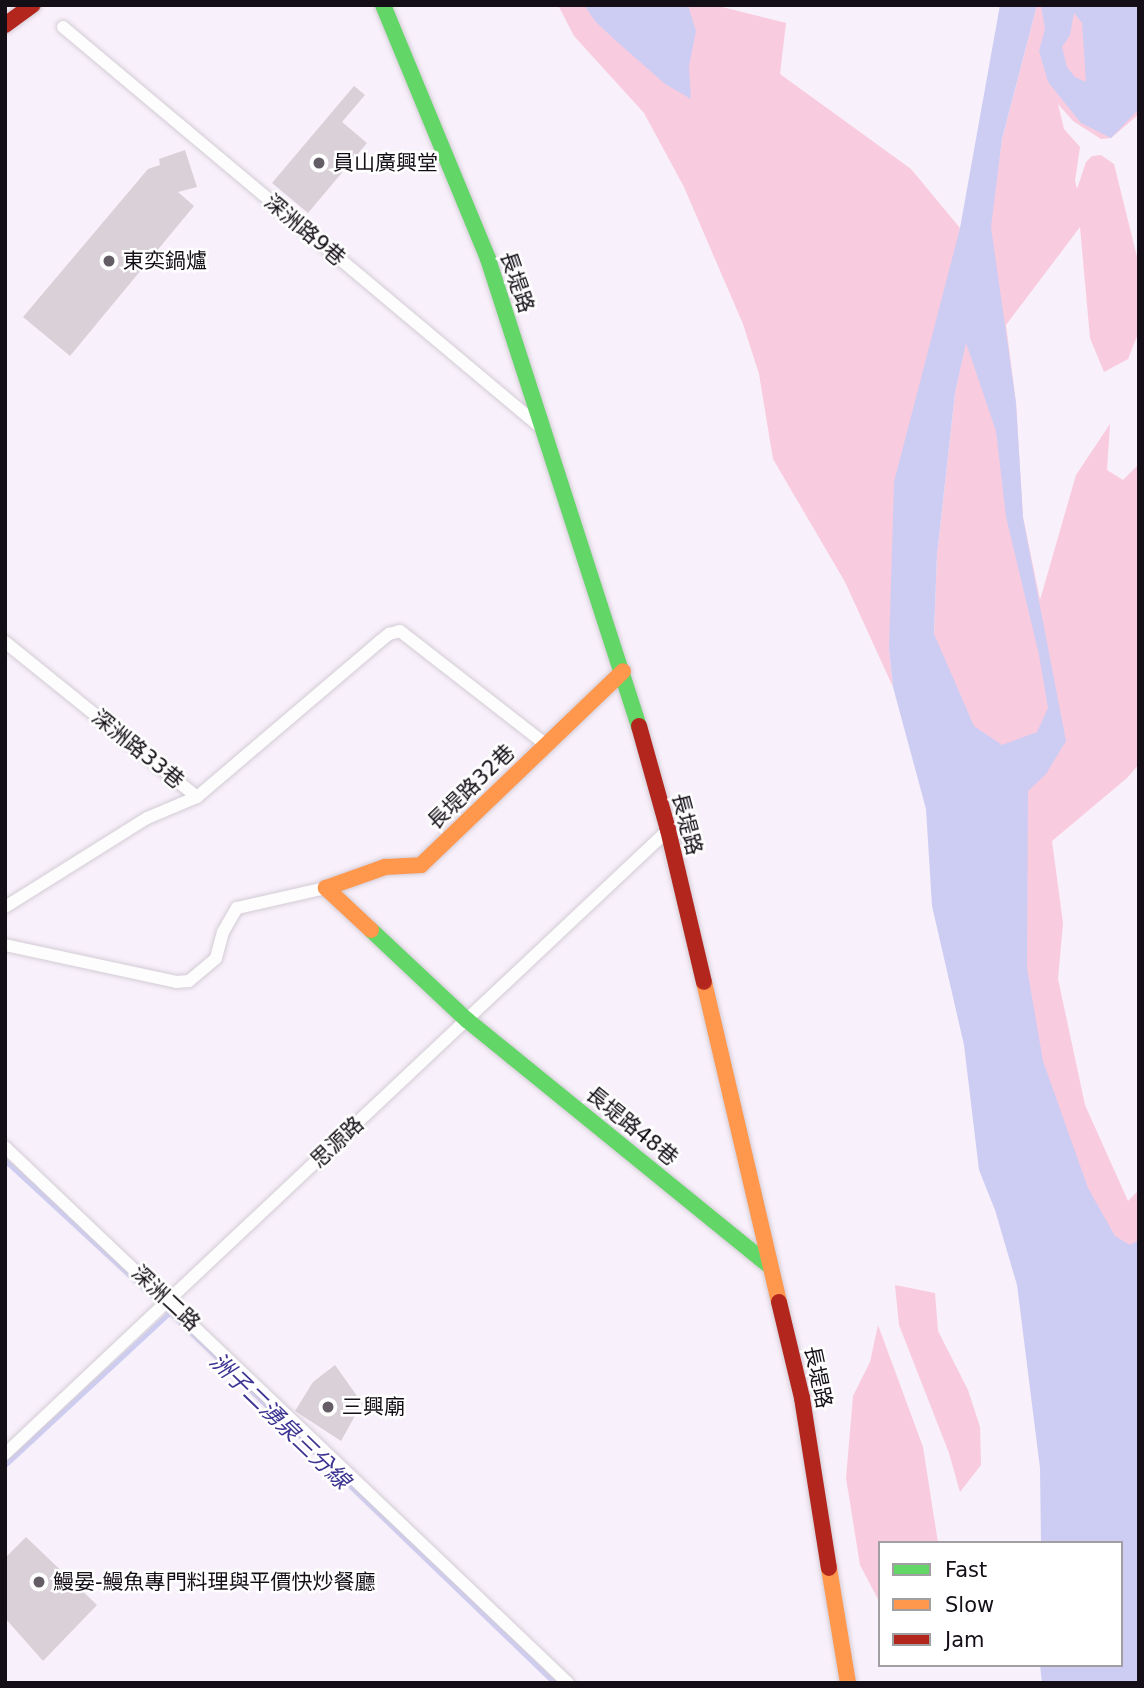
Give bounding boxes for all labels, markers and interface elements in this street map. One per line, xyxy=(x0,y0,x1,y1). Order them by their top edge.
place label: 員山廣興堂 xyxy=(333,150,438,176)
marker: 員山廣興堂 xyxy=(311,155,327,171)
street label: 深洲路9巷 xyxy=(260,189,350,271)
place label: 東奕鍋爐 xyxy=(123,248,207,274)
street label: 長堤路 xyxy=(495,248,539,316)
marker: 東奕鍋爐 xyxy=(101,253,117,269)
street label: 深洲路33巷 xyxy=(87,704,189,794)
street label: 長堤路32巷 xyxy=(422,739,520,835)
street label: 長堤路 xyxy=(667,790,707,858)
street label: 長堤路48巷 xyxy=(581,1081,683,1171)
street label: 思源路 xyxy=(305,1111,369,1173)
street label: 深洲二路 xyxy=(127,1260,205,1336)
street label: 長堤路 xyxy=(799,1344,837,1410)
water label: 洲子二湧泉三分線 xyxy=(204,1347,356,1495)
place label: 三興廟 xyxy=(342,1394,405,1420)
marker: 三興廟 xyxy=(320,1399,336,1415)
legend xyxy=(878,1541,1123,1667)
text: Fast xyxy=(945,1558,987,1582)
place label: 鰻晏-鰻魚專門料理與平價快炒餐廳 xyxy=(53,1569,376,1595)
marker: 鰻晏-鰻魚專門料理與平價快炒餐廳 xyxy=(31,1574,47,1590)
text: Slow xyxy=(945,1593,994,1617)
text: Jam xyxy=(945,1628,985,1652)

